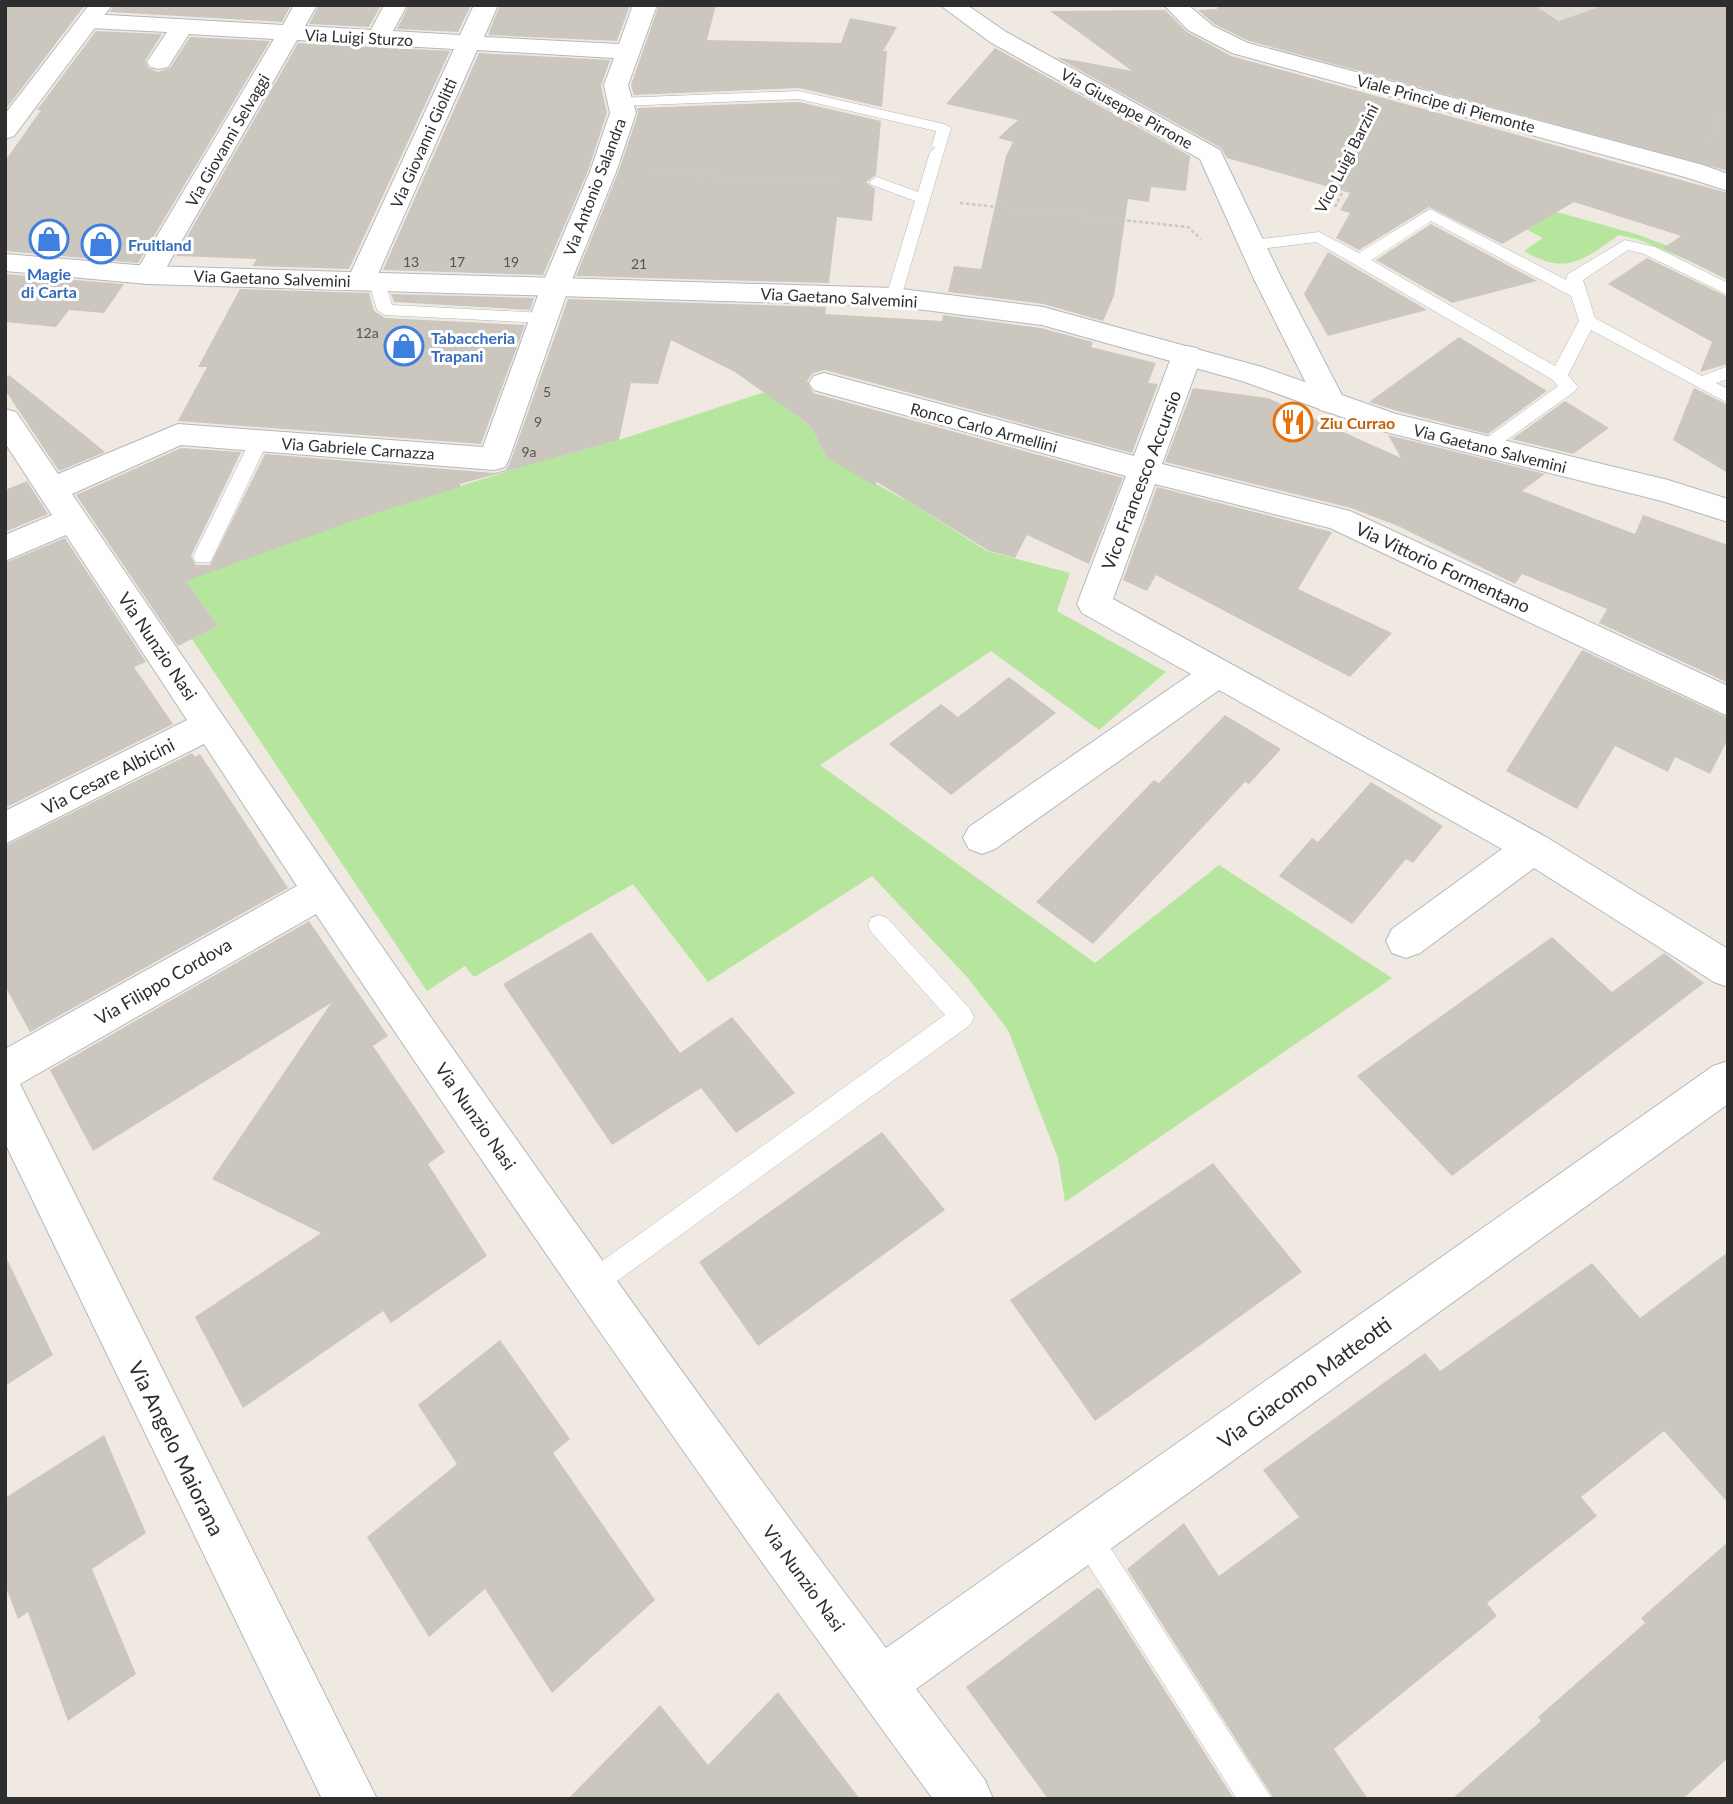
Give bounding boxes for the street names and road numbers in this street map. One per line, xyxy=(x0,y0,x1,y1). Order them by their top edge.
street label: Via Luigi Sturzo xyxy=(304,25,414,49)
street label: Via Giuseppe Pirrone xyxy=(1058,64,1196,152)
street label: Via Giovanni Selvaggi xyxy=(181,70,273,210)
street label: Viale Principe di Piemonte xyxy=(1355,70,1537,136)
street label: Via Giovanni Giolitti xyxy=(386,75,460,211)
street label: Vico Luigi Barzini xyxy=(1310,100,1382,216)
street label: Via Antonio Salandra xyxy=(559,115,629,259)
street label: Via Gaetano Salvemini xyxy=(193,266,351,290)
street label: Via Gaetano Salvemini xyxy=(760,283,918,311)
street label: Vico Francesco Accursio xyxy=(1097,387,1185,573)
street label: Ronco Carlo Armellini xyxy=(908,398,1060,456)
street label: Via Gaetano Salvemini xyxy=(1412,420,1568,476)
street label: Via Gabriele Carnazza xyxy=(281,433,435,463)
street label: Via Vittorio Formentano xyxy=(1352,517,1534,617)
street label: Via Nunzio Nasi xyxy=(114,588,202,704)
street label: Via Cesare Albicini xyxy=(38,733,178,819)
street label: Via Filippo Cordova xyxy=(91,933,235,1029)
street label: Via Nunzio Nasi xyxy=(431,1058,521,1174)
street label: Via Giacomo Matteotti xyxy=(1212,1311,1396,1453)
street label: Via Angelo Maiorana xyxy=(124,1357,230,1539)
street label: Via Nunzio Nasi xyxy=(758,1521,850,1635)

